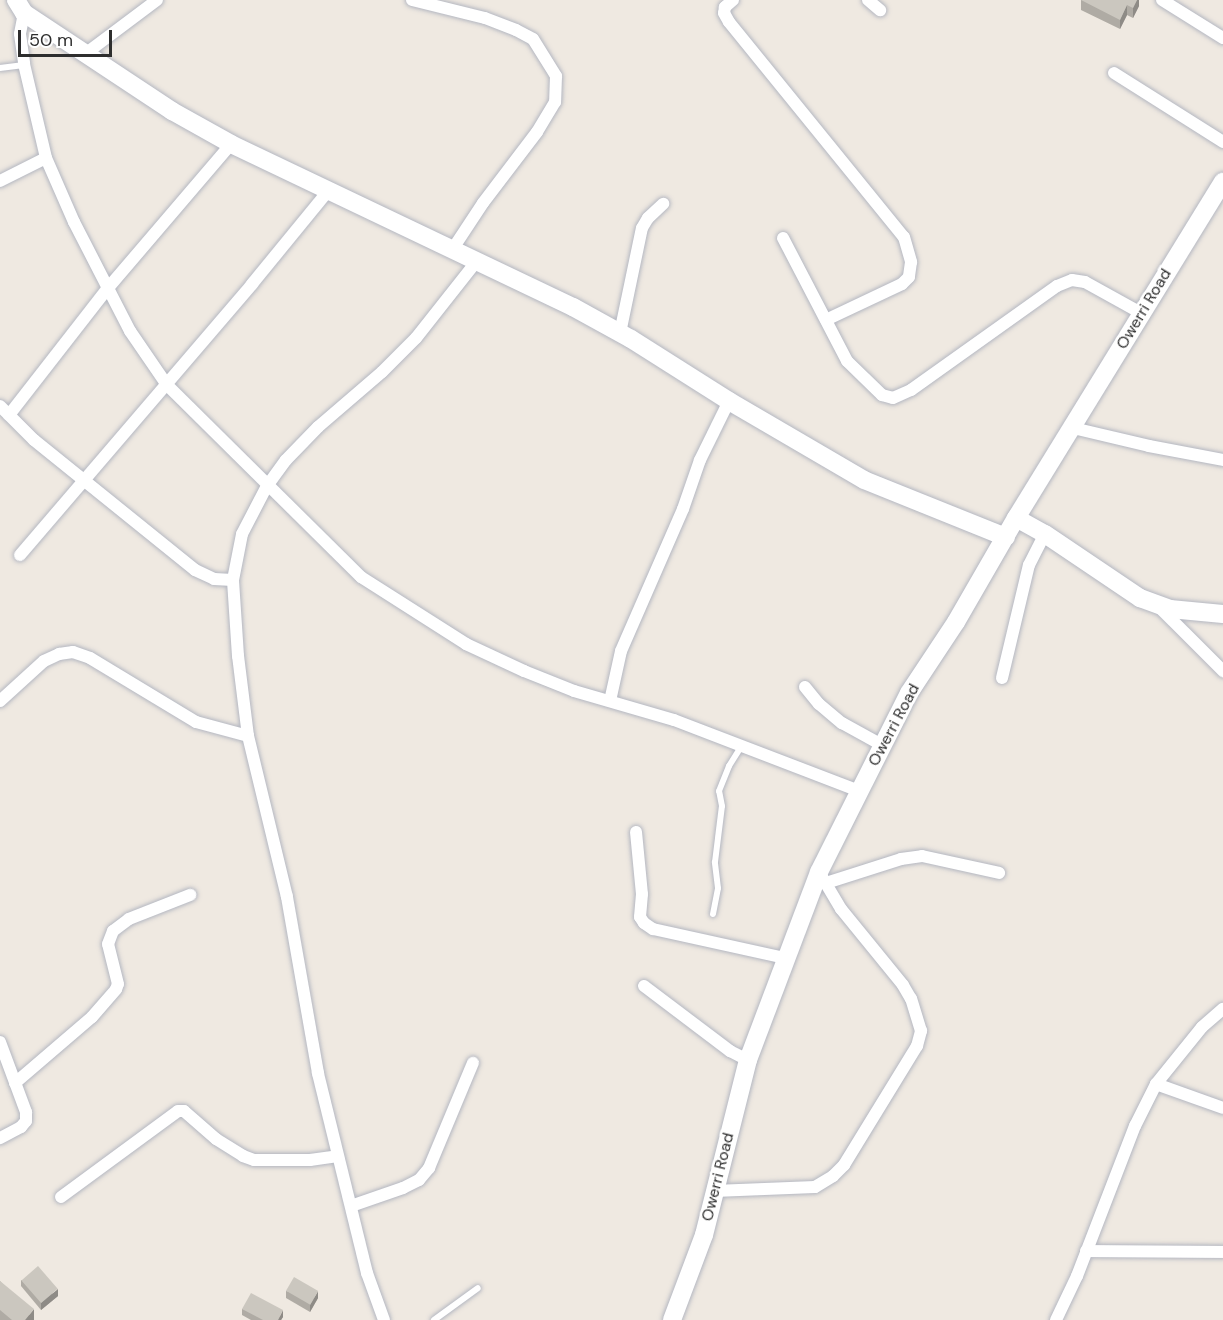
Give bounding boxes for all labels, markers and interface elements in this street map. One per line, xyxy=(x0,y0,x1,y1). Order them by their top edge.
scale bar xyxy=(21,18,116,56)
text: 50 m xyxy=(29,28,73,52)
street label: Owerri Road xyxy=(1112,265,1176,353)
street label: Owerri Road xyxy=(864,681,924,769)
street label: Owerri Road xyxy=(698,1131,738,1223)

